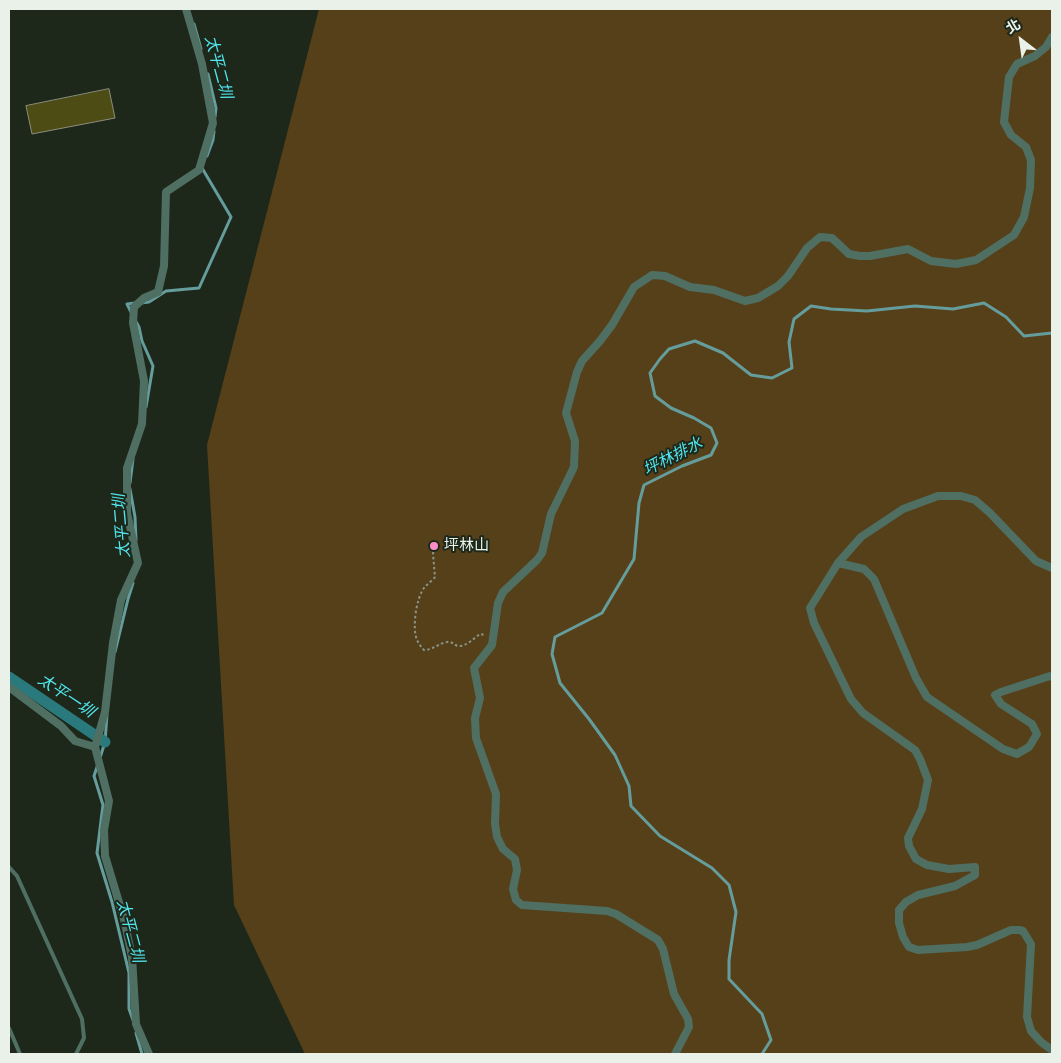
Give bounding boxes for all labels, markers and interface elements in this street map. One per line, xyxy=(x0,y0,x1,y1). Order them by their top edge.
north arrow xyxy=(996,15,1046,65)
text: 北 xyxy=(1003,16,1024,37)
water label: 太平二圳 xyxy=(200,34,236,100)
water label: 坪林排水 xyxy=(640,434,706,480)
water label: 太平二圳 xyxy=(110,493,134,559)
place label: 坪林山 xyxy=(444,537,489,555)
marker: 坪林山 xyxy=(428,540,440,552)
water label: 太平一圳 xyxy=(34,670,98,722)
water label: 太平二圳 xyxy=(112,898,148,964)

